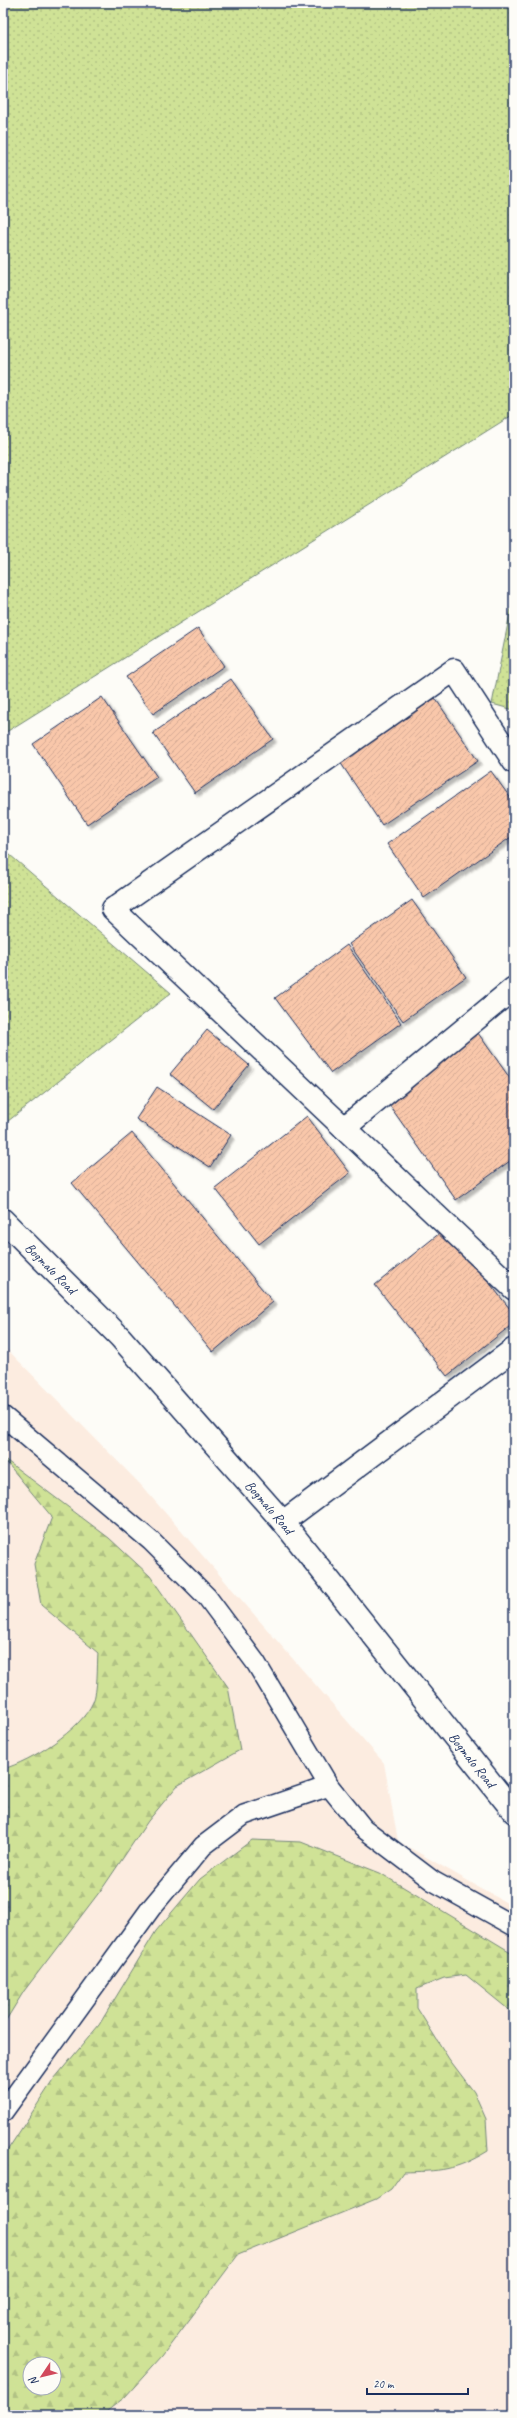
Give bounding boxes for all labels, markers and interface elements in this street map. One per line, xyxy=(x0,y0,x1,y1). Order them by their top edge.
street label: Bogmalo Road xyxy=(22,1239,82,1299)
street label: Bogmalo Road xyxy=(242,1477,299,1539)
street label: Bogmalo Road xyxy=(445,1729,501,1793)
north arrow xyxy=(22,2356,62,2396)
scale bar xyxy=(367,2370,468,2396)
text: N xyxy=(25,2373,41,2389)
text: 20 m xyxy=(373,2376,395,2392)

